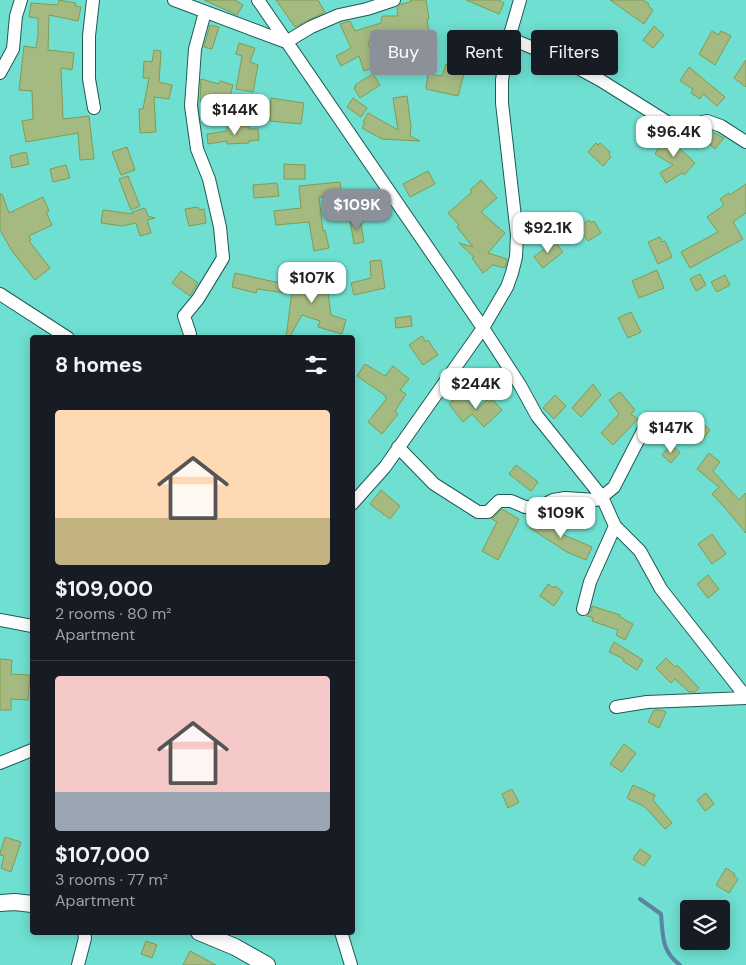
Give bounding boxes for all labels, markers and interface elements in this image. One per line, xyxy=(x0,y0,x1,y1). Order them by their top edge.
chip: Buy xyxy=(370,30,437,75)
chip: Rent xyxy=(447,30,521,75)
chip: Filters xyxy=(531,30,618,75)
pin: $144K xyxy=(200,94,270,136)
text: $144K xyxy=(212,99,258,120)
pin: $96.4K xyxy=(633,116,715,158)
text: $96.4K xyxy=(647,121,701,142)
pin: $109K xyxy=(322,188,392,231)
text: $109K xyxy=(333,194,381,215)
pin: $92.1K xyxy=(507,212,589,254)
text: $92.1K xyxy=(524,217,572,238)
pin: $107K xyxy=(277,262,347,304)
text: $107K xyxy=(289,267,335,288)
text: 8 homes xyxy=(55,351,143,379)
icon: filters xyxy=(302,351,330,379)
pin: $244K xyxy=(441,368,511,410)
text: $244K xyxy=(451,373,501,394)
pin: $147K xyxy=(636,412,706,454)
text: $147K xyxy=(649,417,693,438)
icon: home xyxy=(148,443,238,533)
pin: $109K xyxy=(526,496,596,539)
text: $109K xyxy=(537,502,585,523)
text: $109,000 xyxy=(55,575,153,603)
text: 2 rooms · 80 m² xyxy=(55,603,172,624)
text: Apartment xyxy=(55,624,135,645)
icon: home xyxy=(148,708,238,798)
text: $107,000 xyxy=(55,841,150,869)
text: 3 rooms · 77 m² xyxy=(55,869,168,890)
text: Apartment xyxy=(55,890,135,911)
map controls xyxy=(680,900,730,950)
button: layers xyxy=(680,900,730,950)

